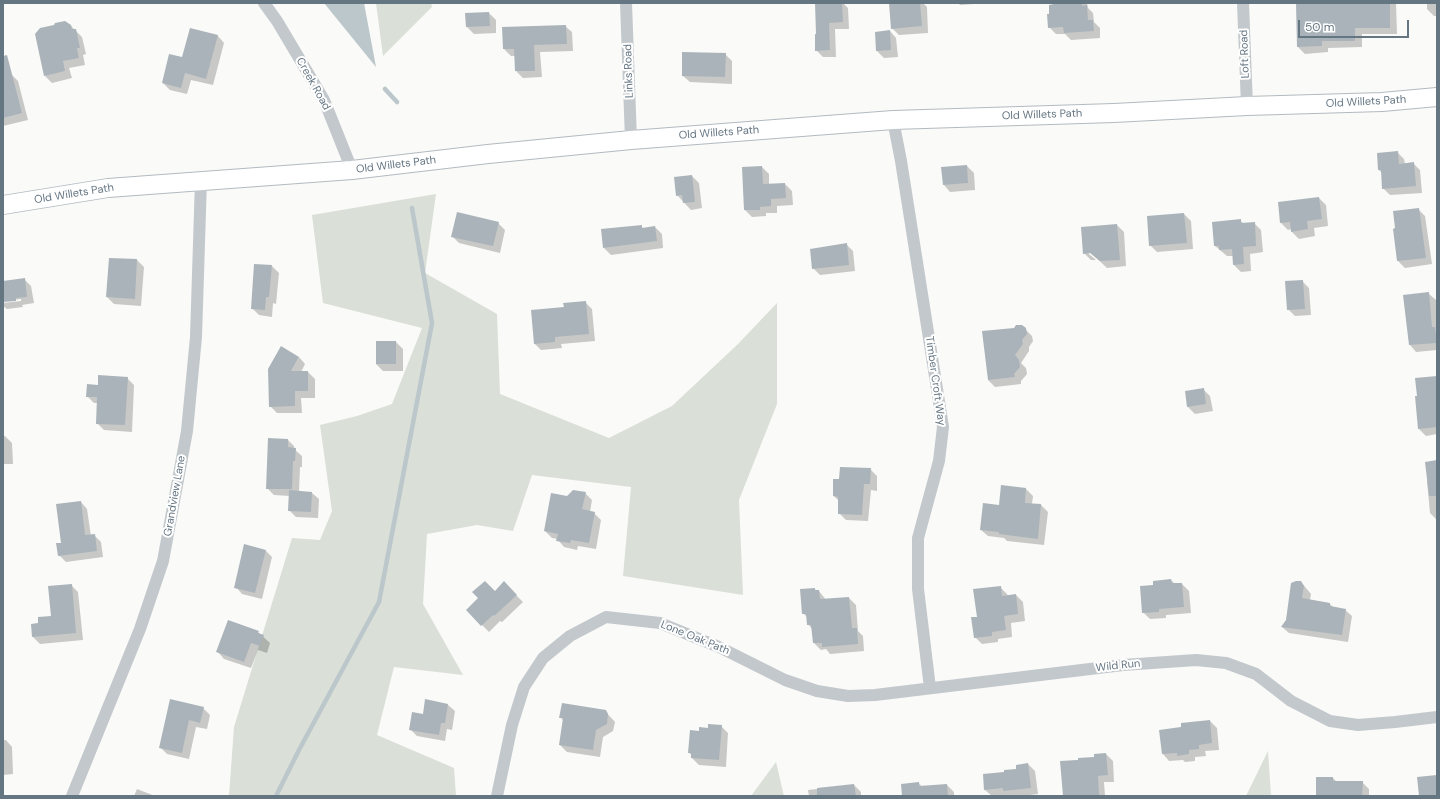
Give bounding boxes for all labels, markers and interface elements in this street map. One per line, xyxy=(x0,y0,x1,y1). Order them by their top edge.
scale bar xyxy=(1300,12,1411,38)
text: 50 m xyxy=(1305,19,1334,35)
street label: Loft Road xyxy=(1238,29,1252,79)
street label: Links Road xyxy=(621,44,637,98)
street label: Creek Road xyxy=(293,55,333,113)
street label: Old Willets Path xyxy=(1326,93,1406,111)
street label: Old Willets Path xyxy=(1002,107,1082,123)
street label: Old Willets Path xyxy=(678,124,760,142)
street label: Old Willets Path xyxy=(355,154,437,176)
street label: Old Willets Path xyxy=(33,181,115,207)
street label: Timber Croft Way xyxy=(922,336,948,426)
street label: Grandview Lane xyxy=(161,455,189,537)
street label: Lone Oak Path xyxy=(659,618,731,658)
street label: Wild Run xyxy=(1095,657,1141,675)

